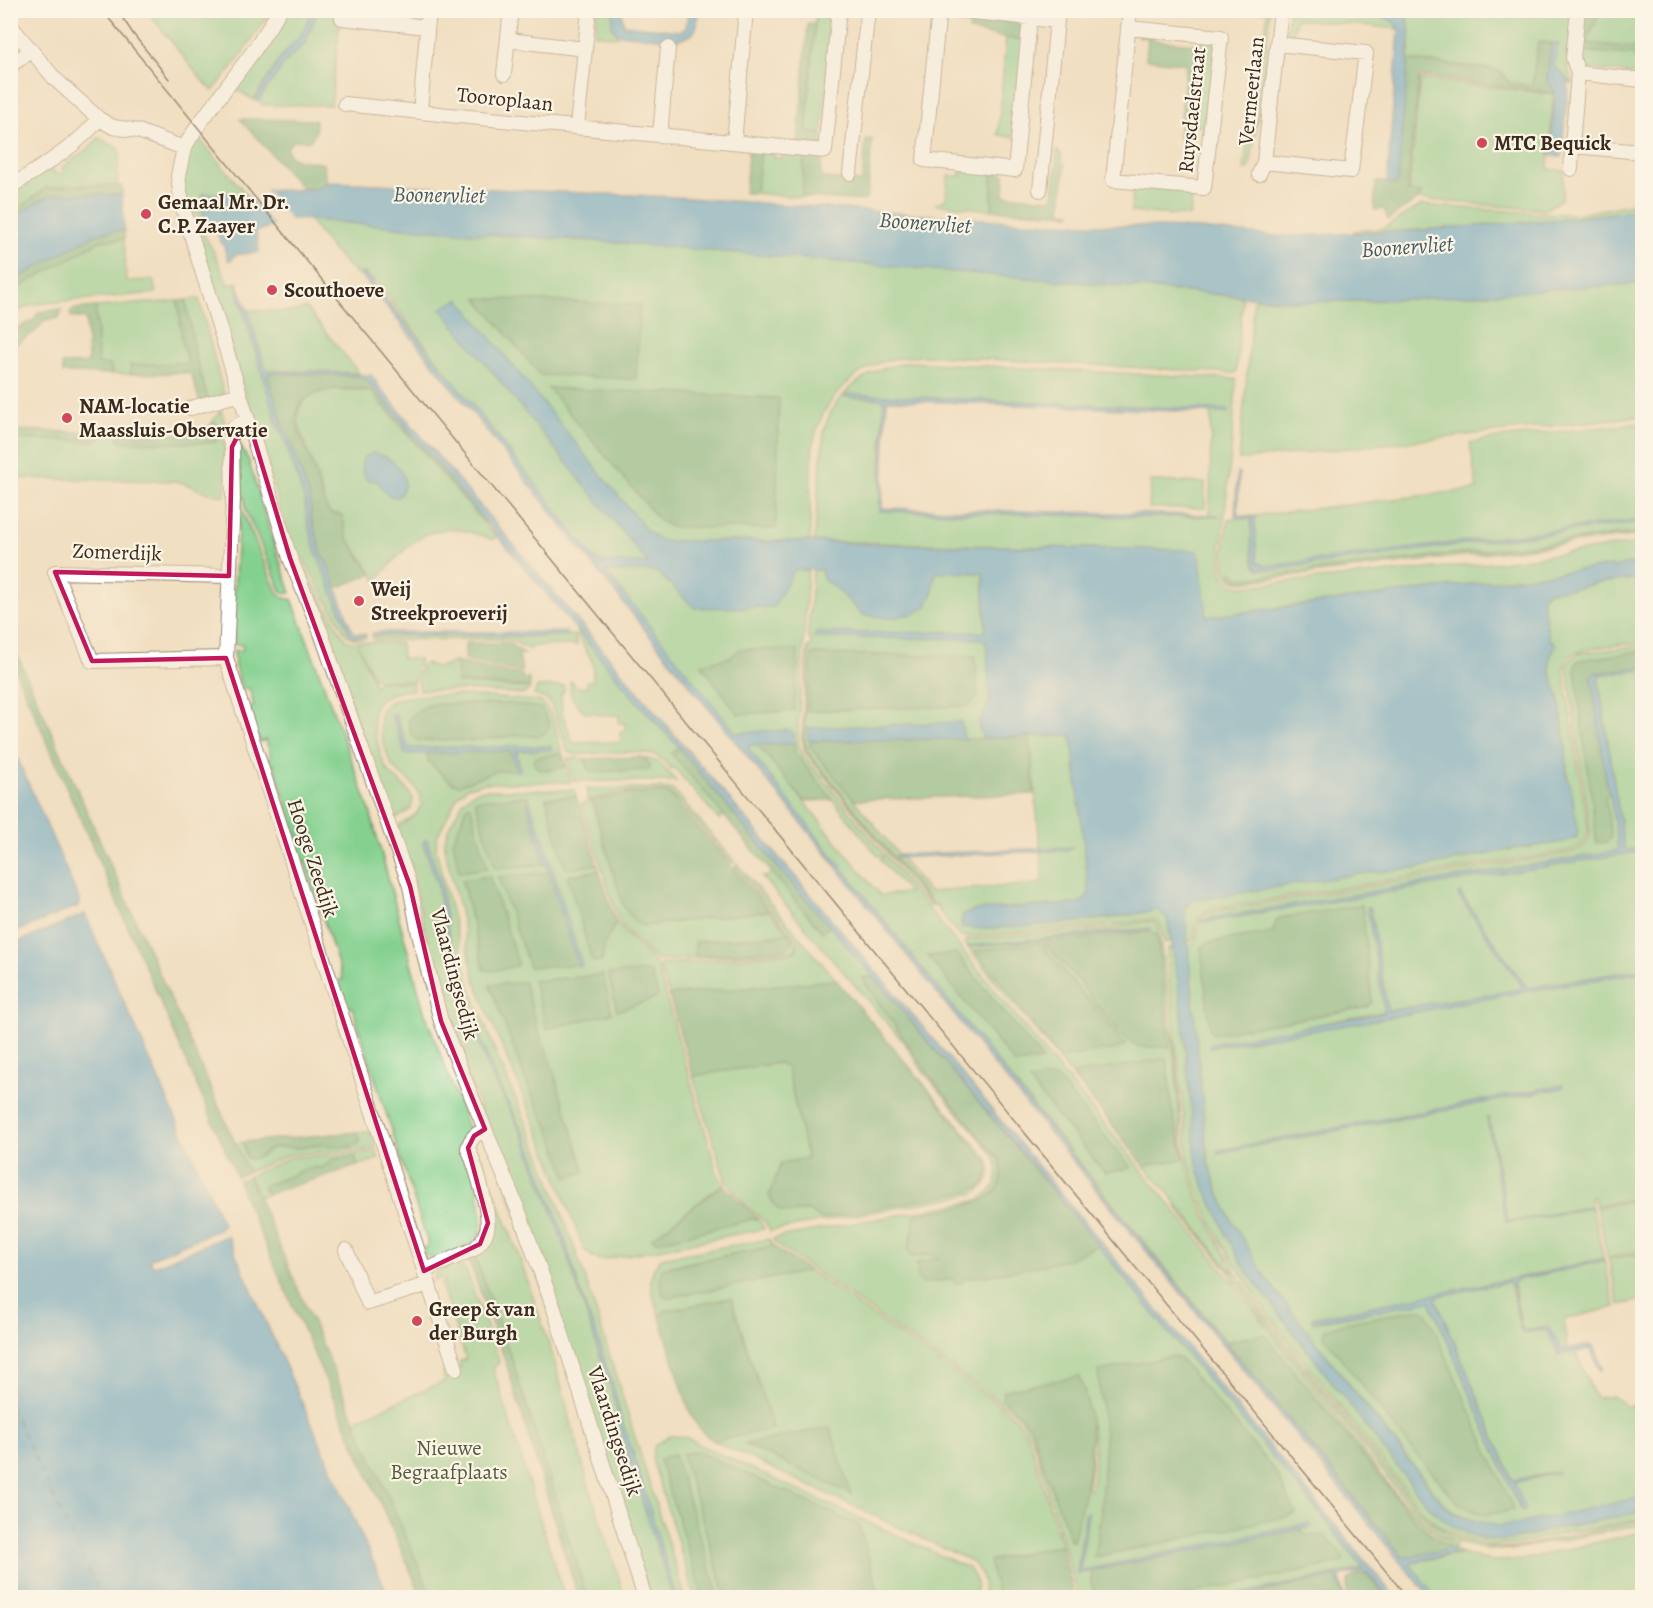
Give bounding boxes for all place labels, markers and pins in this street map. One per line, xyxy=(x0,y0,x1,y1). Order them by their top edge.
place label: MTC Bequick xyxy=(1494,129,1611,157)
marker: MTC Bequick xyxy=(1475,136,1489,150)
place label: Gemaal Mr. Dr. C.P. Zaayer xyxy=(158,188,289,240)
marker: Gemaal Mr. Dr. C.P. Zaayer xyxy=(139,207,153,221)
place label: Scouthoeve xyxy=(284,276,384,304)
marker: Scouthoeve xyxy=(265,283,279,297)
place label: NAM-locatie Maassluis-Observatie xyxy=(79,392,268,444)
marker: NAM-locatie Maassluis-Observatie xyxy=(60,411,74,425)
place label: Weij Streekproeverij xyxy=(370,575,508,627)
marker: Weij Streekproeverij xyxy=(352,594,366,608)
place label: Greep & van der Burgh xyxy=(429,1295,535,1347)
marker: Greep & van der Burgh xyxy=(410,1314,424,1328)

